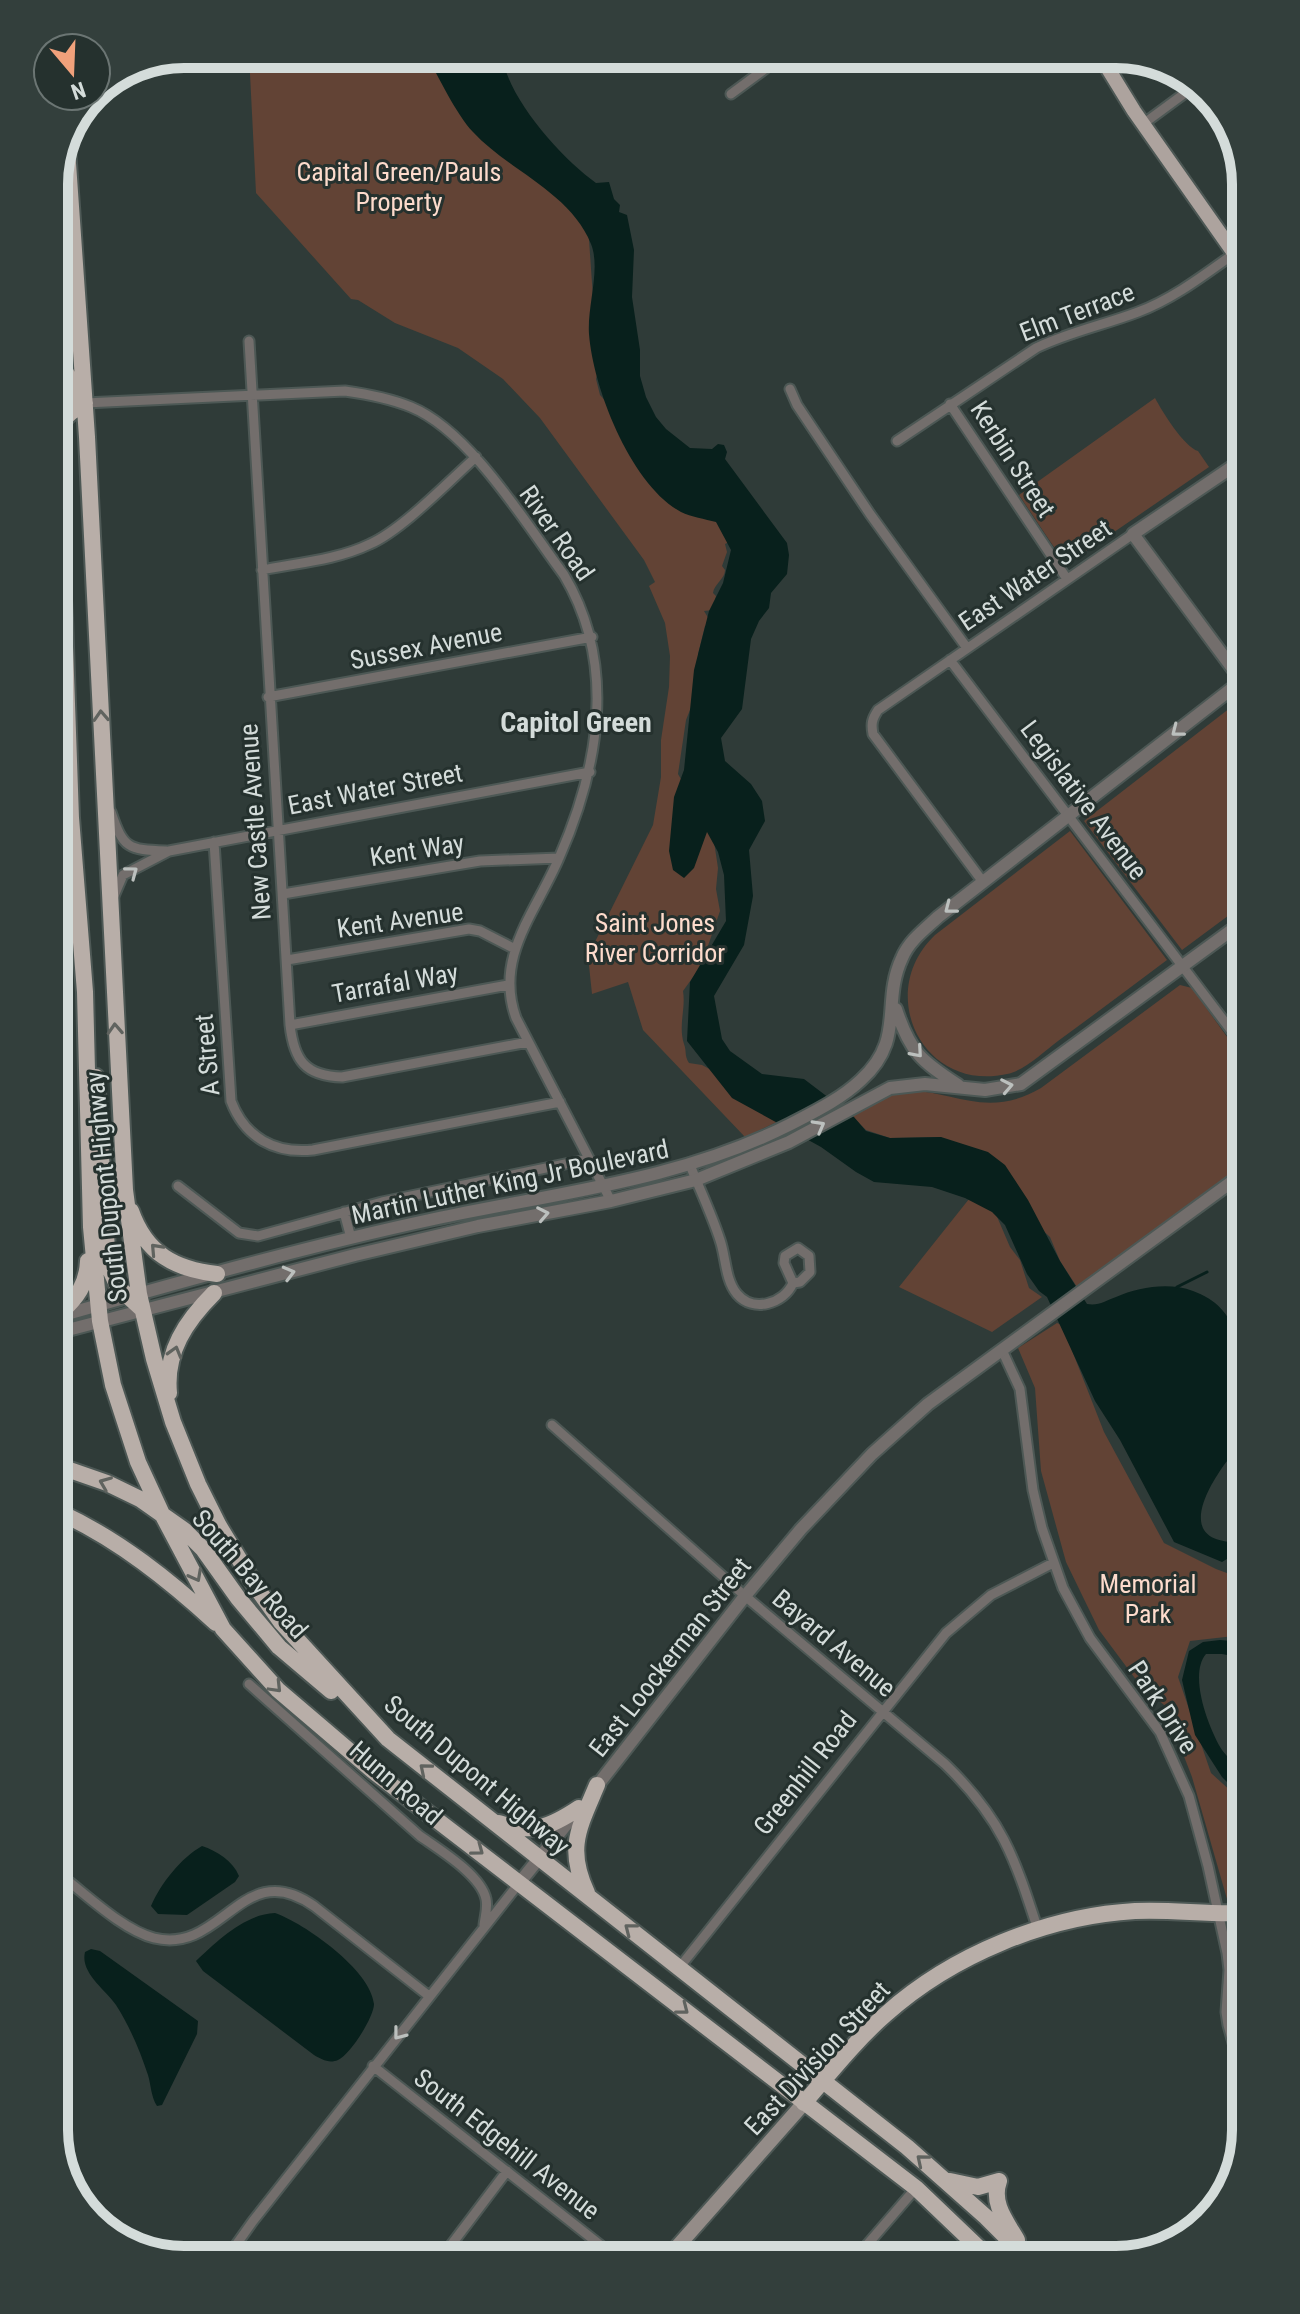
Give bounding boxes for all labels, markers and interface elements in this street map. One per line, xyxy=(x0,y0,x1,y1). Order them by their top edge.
north arrow xyxy=(32,32,112,112)
text: N xyxy=(68,76,89,104)
park label: Capital Green/Pauls Property xyxy=(297,157,501,217)
street label: Elm Terrace xyxy=(1015,276,1139,348)
street label: Kerbin Street xyxy=(964,395,1062,523)
street label: River Road xyxy=(513,480,601,586)
street label: East Water Street xyxy=(953,513,1117,637)
street label: Sussex Avenue xyxy=(347,617,505,675)
district label: Capitol Green xyxy=(500,706,652,739)
one-way arrow xyxy=(92,709,109,722)
street label: Legislative Avenue xyxy=(1014,715,1154,885)
one-way arrow xyxy=(1171,721,1186,735)
street label: New Castle Avenue xyxy=(233,723,277,921)
street label: East Water Street xyxy=(285,757,465,821)
street label: Kent Way xyxy=(368,828,466,872)
one-way arrow xyxy=(123,867,138,882)
street label: Kent Avenue xyxy=(335,896,465,944)
one-way arrow xyxy=(944,898,959,912)
park label: Saint Jones River Corridor xyxy=(585,908,725,968)
street label: Tarrafal Way xyxy=(330,957,461,1009)
street label: A Street xyxy=(188,1013,226,1097)
one-way arrow xyxy=(107,1022,124,1035)
one-way arrow xyxy=(907,1043,922,1058)
street label: South Dupont Highway xyxy=(79,1070,133,1304)
one-way arrow xyxy=(1000,1079,1014,1096)
one-way arrow xyxy=(811,1120,825,1135)
street label: Martin Luther King Jr Boulevard xyxy=(349,1134,671,1230)
one-way arrow xyxy=(535,1206,549,1223)
one-way arrow xyxy=(151,1244,166,1258)
one-way arrow xyxy=(282,1265,296,1282)
one-way arrow xyxy=(166,1345,182,1359)
one-way arrow xyxy=(99,1476,113,1493)
street label: South Bay Road xyxy=(186,1503,314,1645)
street label: East Loockerman Street xyxy=(583,1551,757,1763)
one-way arrow xyxy=(186,1567,201,1582)
park label: Memorial Park xyxy=(1100,1569,1196,1629)
street label: Bayard Avenue xyxy=(767,1583,901,1703)
street label: Park Drive xyxy=(1122,1655,1204,1759)
one-way arrow xyxy=(267,1678,281,1692)
street label: South Dupont Highway xyxy=(378,1689,576,1861)
street label: Greenhill Road xyxy=(747,1705,863,1841)
street label: Hunn Road xyxy=(344,1735,448,1831)
one-way arrow xyxy=(419,1764,434,1779)
one-way arrow xyxy=(469,1840,484,1854)
one-way arrow xyxy=(624,1925,639,1939)
street label: East Division Street xyxy=(738,1975,896,2141)
one-way arrow xyxy=(674,2000,689,2014)
one-way arrow xyxy=(394,2025,408,2040)
street label: South Edgehill Avenue xyxy=(408,2062,606,2226)
one-way arrow xyxy=(917,2155,931,2170)

